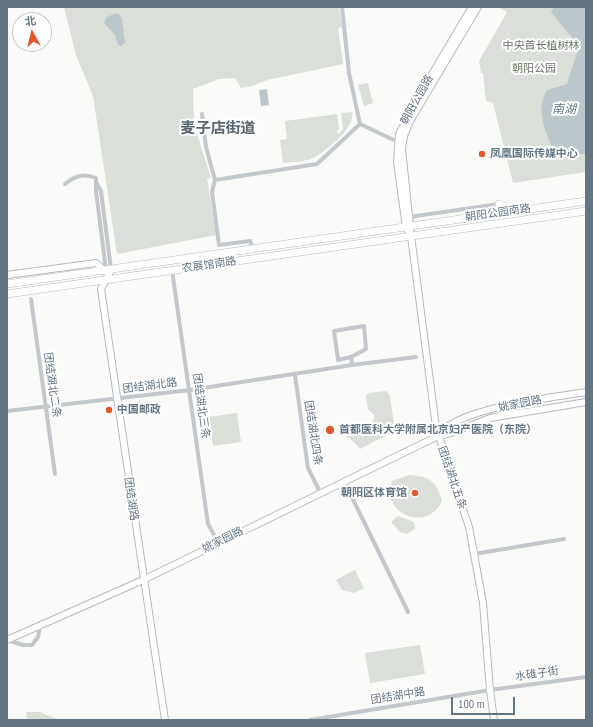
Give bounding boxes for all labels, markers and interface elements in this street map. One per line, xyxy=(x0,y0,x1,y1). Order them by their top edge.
north arrow xyxy=(12,12,52,52)
text: 北 xyxy=(24,13,37,29)
park label: 中央首长植树林 xyxy=(503,39,579,53)
park label: 朝阳公园 xyxy=(512,62,556,76)
street label: 朝阳公园路 xyxy=(398,73,436,127)
water label: 南湖 xyxy=(552,103,576,117)
district label: 麦子店街道 xyxy=(181,120,255,138)
place label: 凤凰国际传媒中心 xyxy=(490,147,578,161)
marker: 凤凰国际传媒中心 xyxy=(477,149,487,159)
street label: 朝阳公园南路 xyxy=(464,202,532,224)
street label: 农展馆南路 xyxy=(181,255,237,275)
street label: 团结湖北二条 xyxy=(41,351,63,419)
street label: 团结湖北三条 xyxy=(190,372,212,440)
street label: 团结湖北路 xyxy=(122,376,178,396)
street label: 姚家园路 xyxy=(497,393,543,415)
street label: 团结湖北四条 xyxy=(301,399,325,467)
place label: 中国邮政 xyxy=(117,403,161,417)
marker: 中国邮政 xyxy=(104,405,114,415)
place label: 首都医科大学附属北京妇产医院（东院） xyxy=(339,423,537,437)
marker: 首都医科大学附属北京妇产医院（东院） xyxy=(324,424,336,436)
street label: 团结湖北五条 xyxy=(435,445,469,511)
street label: 团结湖路 xyxy=(121,476,141,522)
place label: 朝阳区体育馆 xyxy=(341,486,407,500)
marker: 朝阳区体育馆 xyxy=(410,488,420,498)
street label: 姚家园路 xyxy=(200,524,246,556)
street label: 水碓子街 xyxy=(514,664,560,684)
street label: 团结湖中路 xyxy=(370,685,426,707)
scale bar xyxy=(453,689,517,715)
text: 100 m xyxy=(458,696,485,711)

